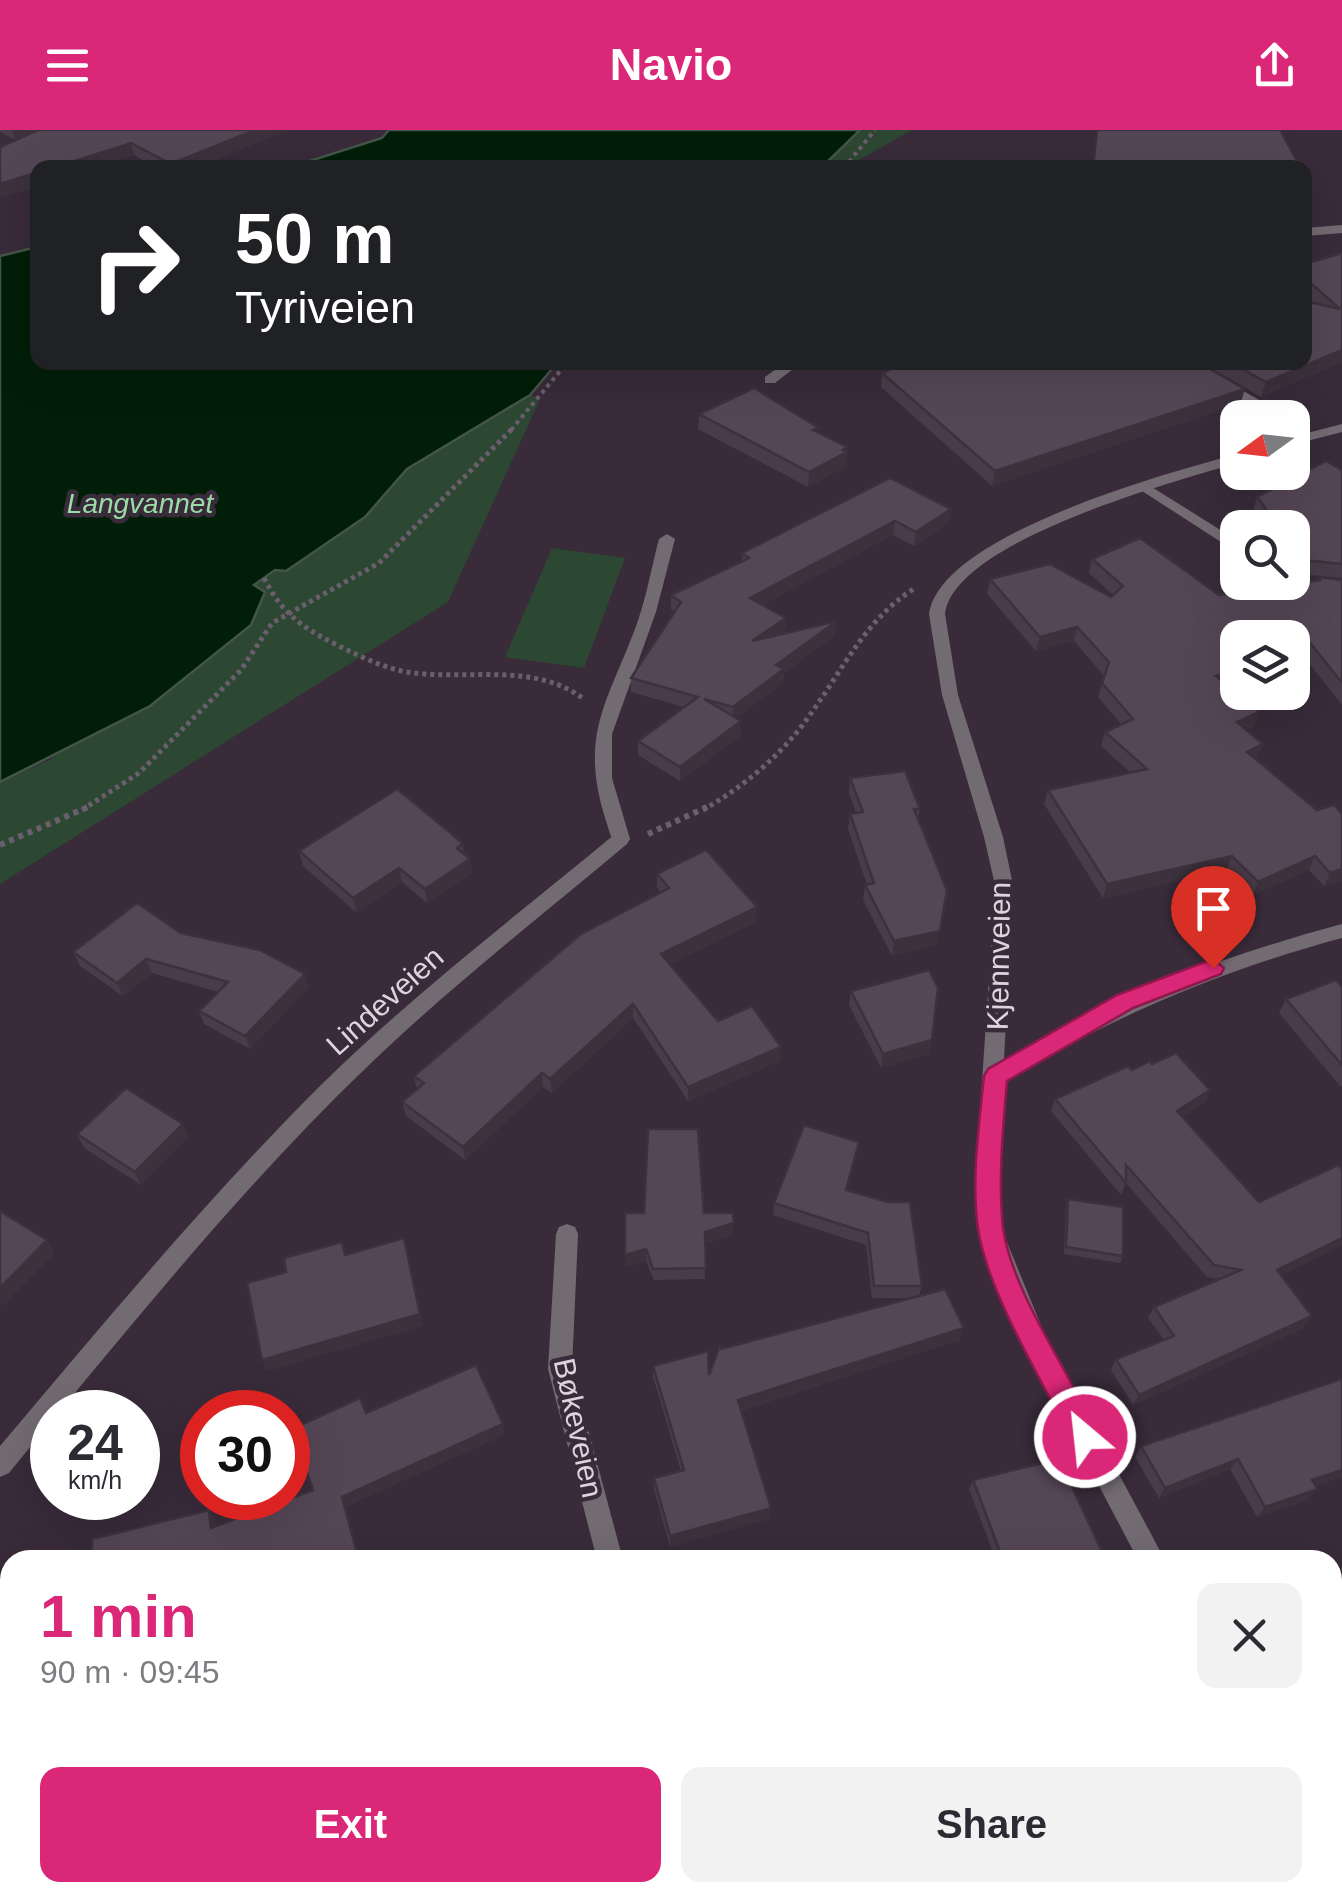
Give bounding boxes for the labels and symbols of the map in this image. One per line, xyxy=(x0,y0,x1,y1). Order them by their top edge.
north arrow xyxy=(1220,400,1310,490)
water label: Langvannet xyxy=(67,488,214,519)
pin xyxy=(1171,866,1256,969)
street label: Kjennveien xyxy=(981,881,1016,1030)
street label: Lindeveien xyxy=(320,940,450,1061)
street label: Bøkeveien xyxy=(548,1355,609,1501)
position arrow xyxy=(1033,1385,1137,1489)
speed limit sign: 30 xyxy=(180,1390,310,1520)

